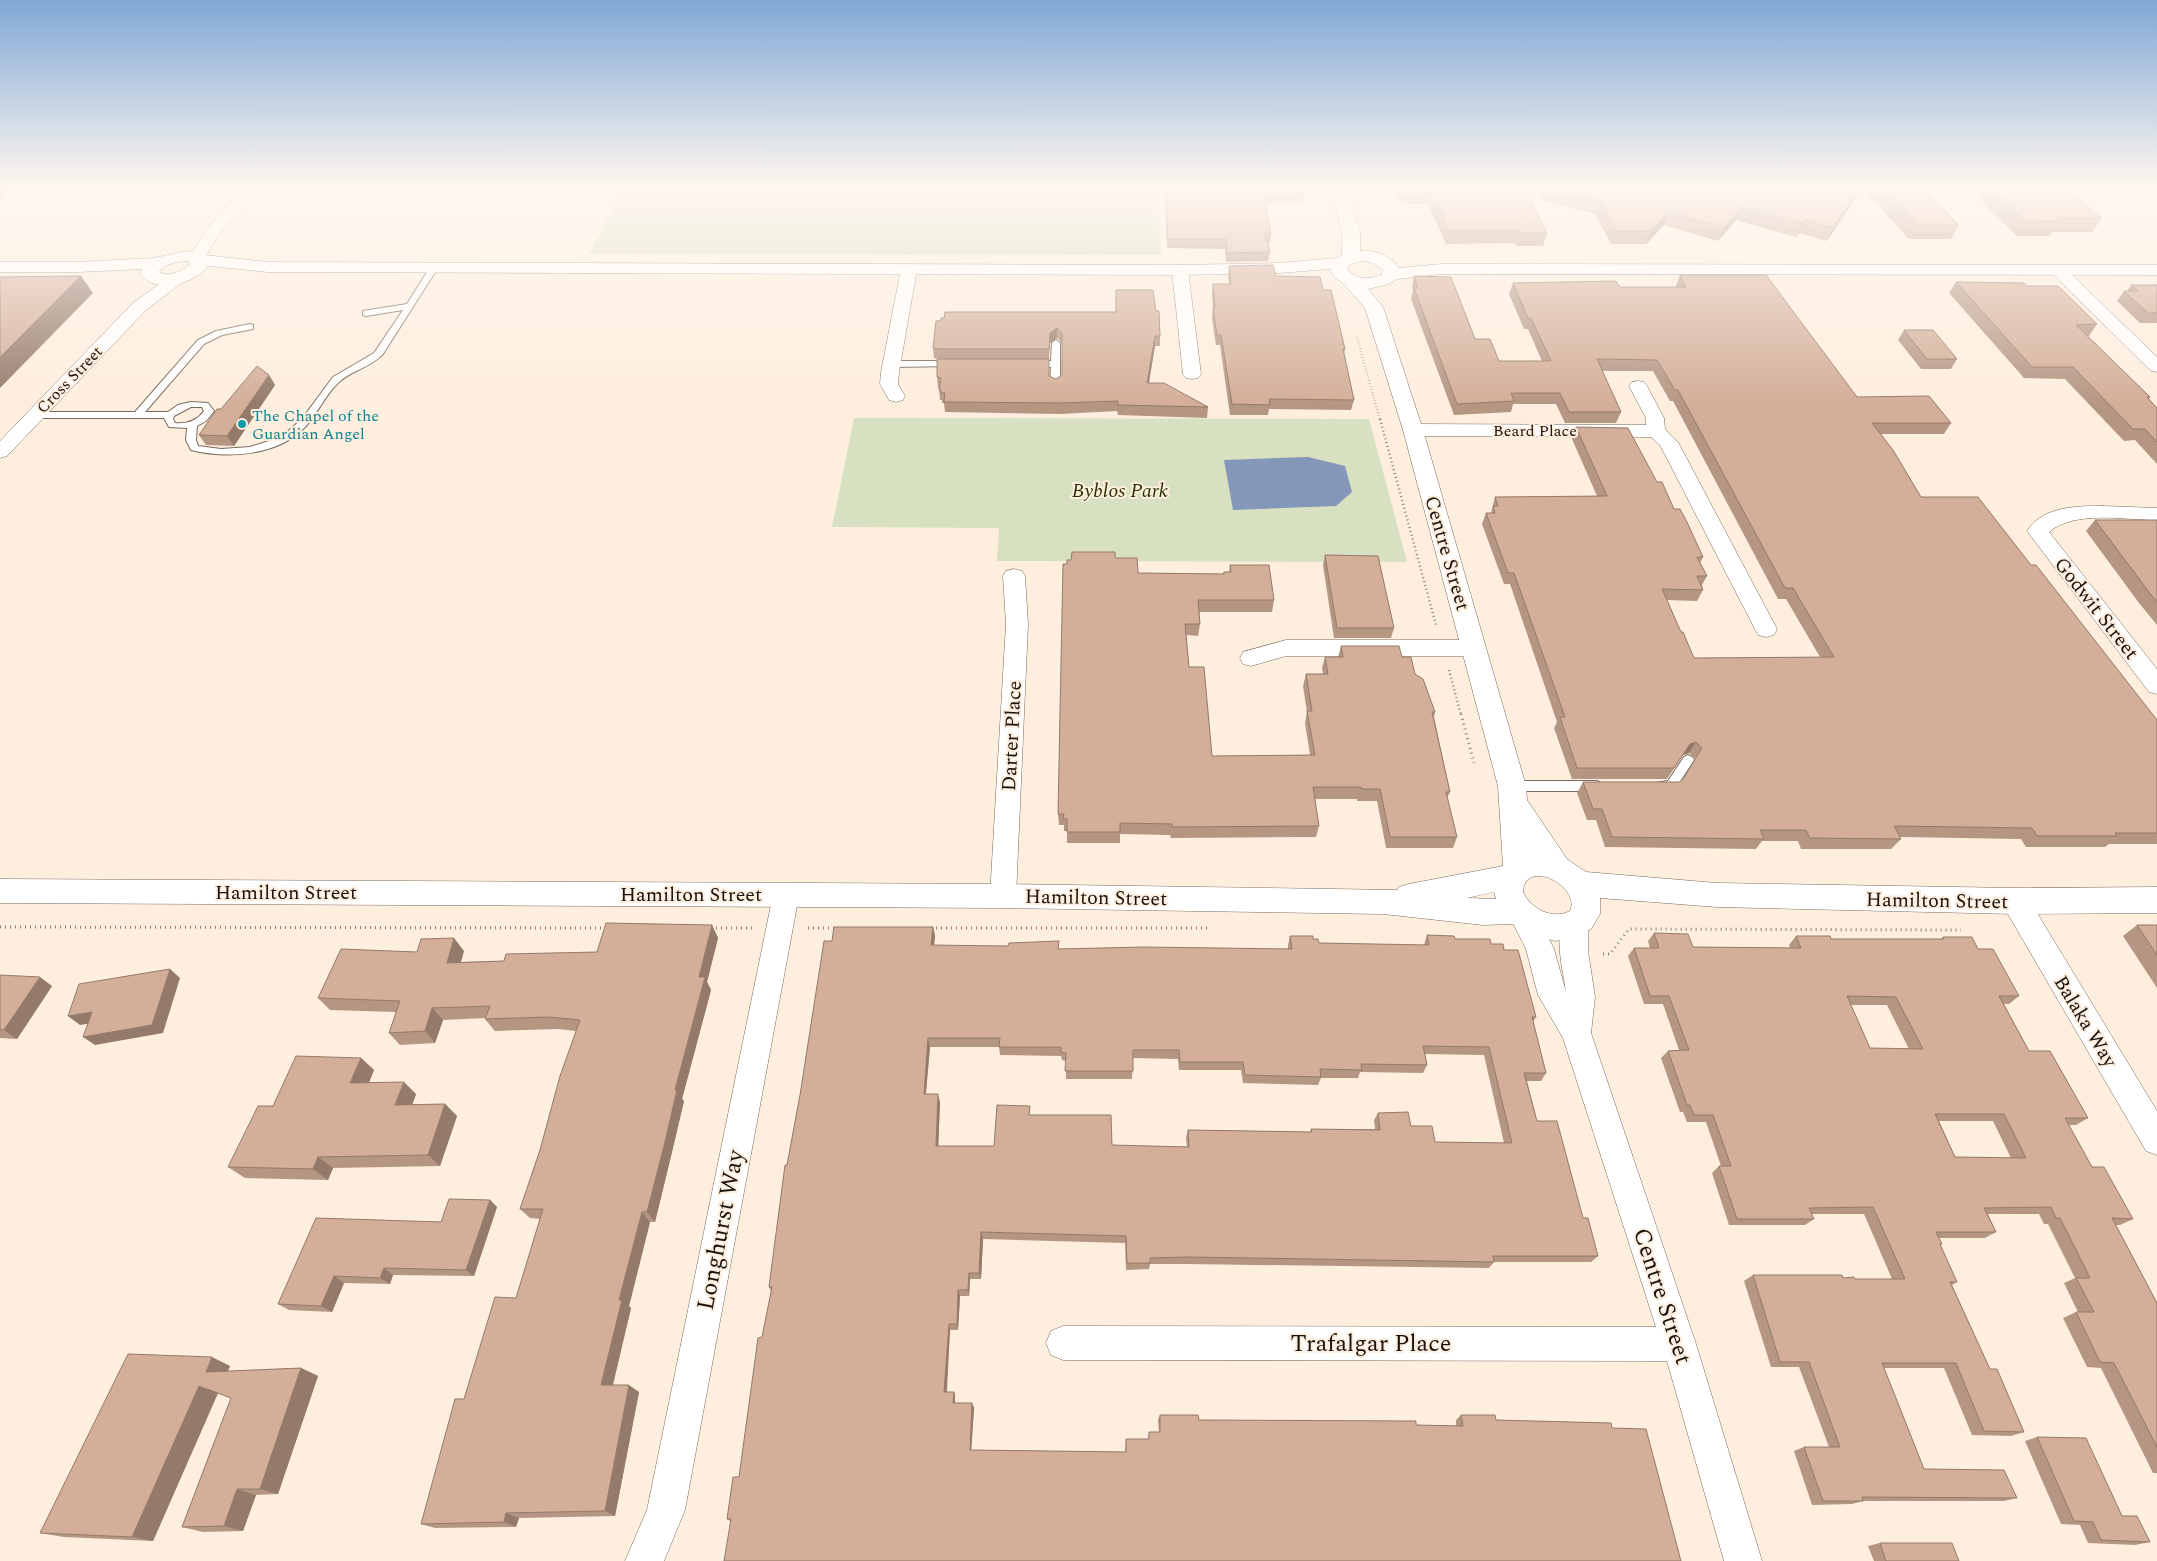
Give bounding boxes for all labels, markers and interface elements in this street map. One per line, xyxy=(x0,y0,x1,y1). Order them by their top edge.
street label: Cross Street xyxy=(31,340,109,419)
place label: The Chapel of the Guardian Angel xyxy=(252,404,379,446)
marker: The Chapel of the Guardian Angel xyxy=(236,418,248,430)
street label: Beard Place xyxy=(1493,419,1577,443)
park label: Byblos Park xyxy=(1072,476,1169,506)
street label: Centre Street xyxy=(1416,492,1478,614)
street label: Godwit Street xyxy=(2046,551,2146,666)
street label: Darter Place xyxy=(994,680,1030,792)
street label: Hamilton Street xyxy=(215,878,357,908)
street label: Hamilton Street xyxy=(620,880,762,910)
street label: Hamilton Street xyxy=(1025,882,1167,914)
street label: Hamilton Street xyxy=(1866,885,2008,917)
street label: Balaka Way xyxy=(2046,970,2125,1074)
street label: Longhurst Way xyxy=(688,1145,754,1313)
street label: Centre Street xyxy=(1623,1223,1701,1369)
street label: Trafalgar Place xyxy=(1291,1326,1451,1362)

